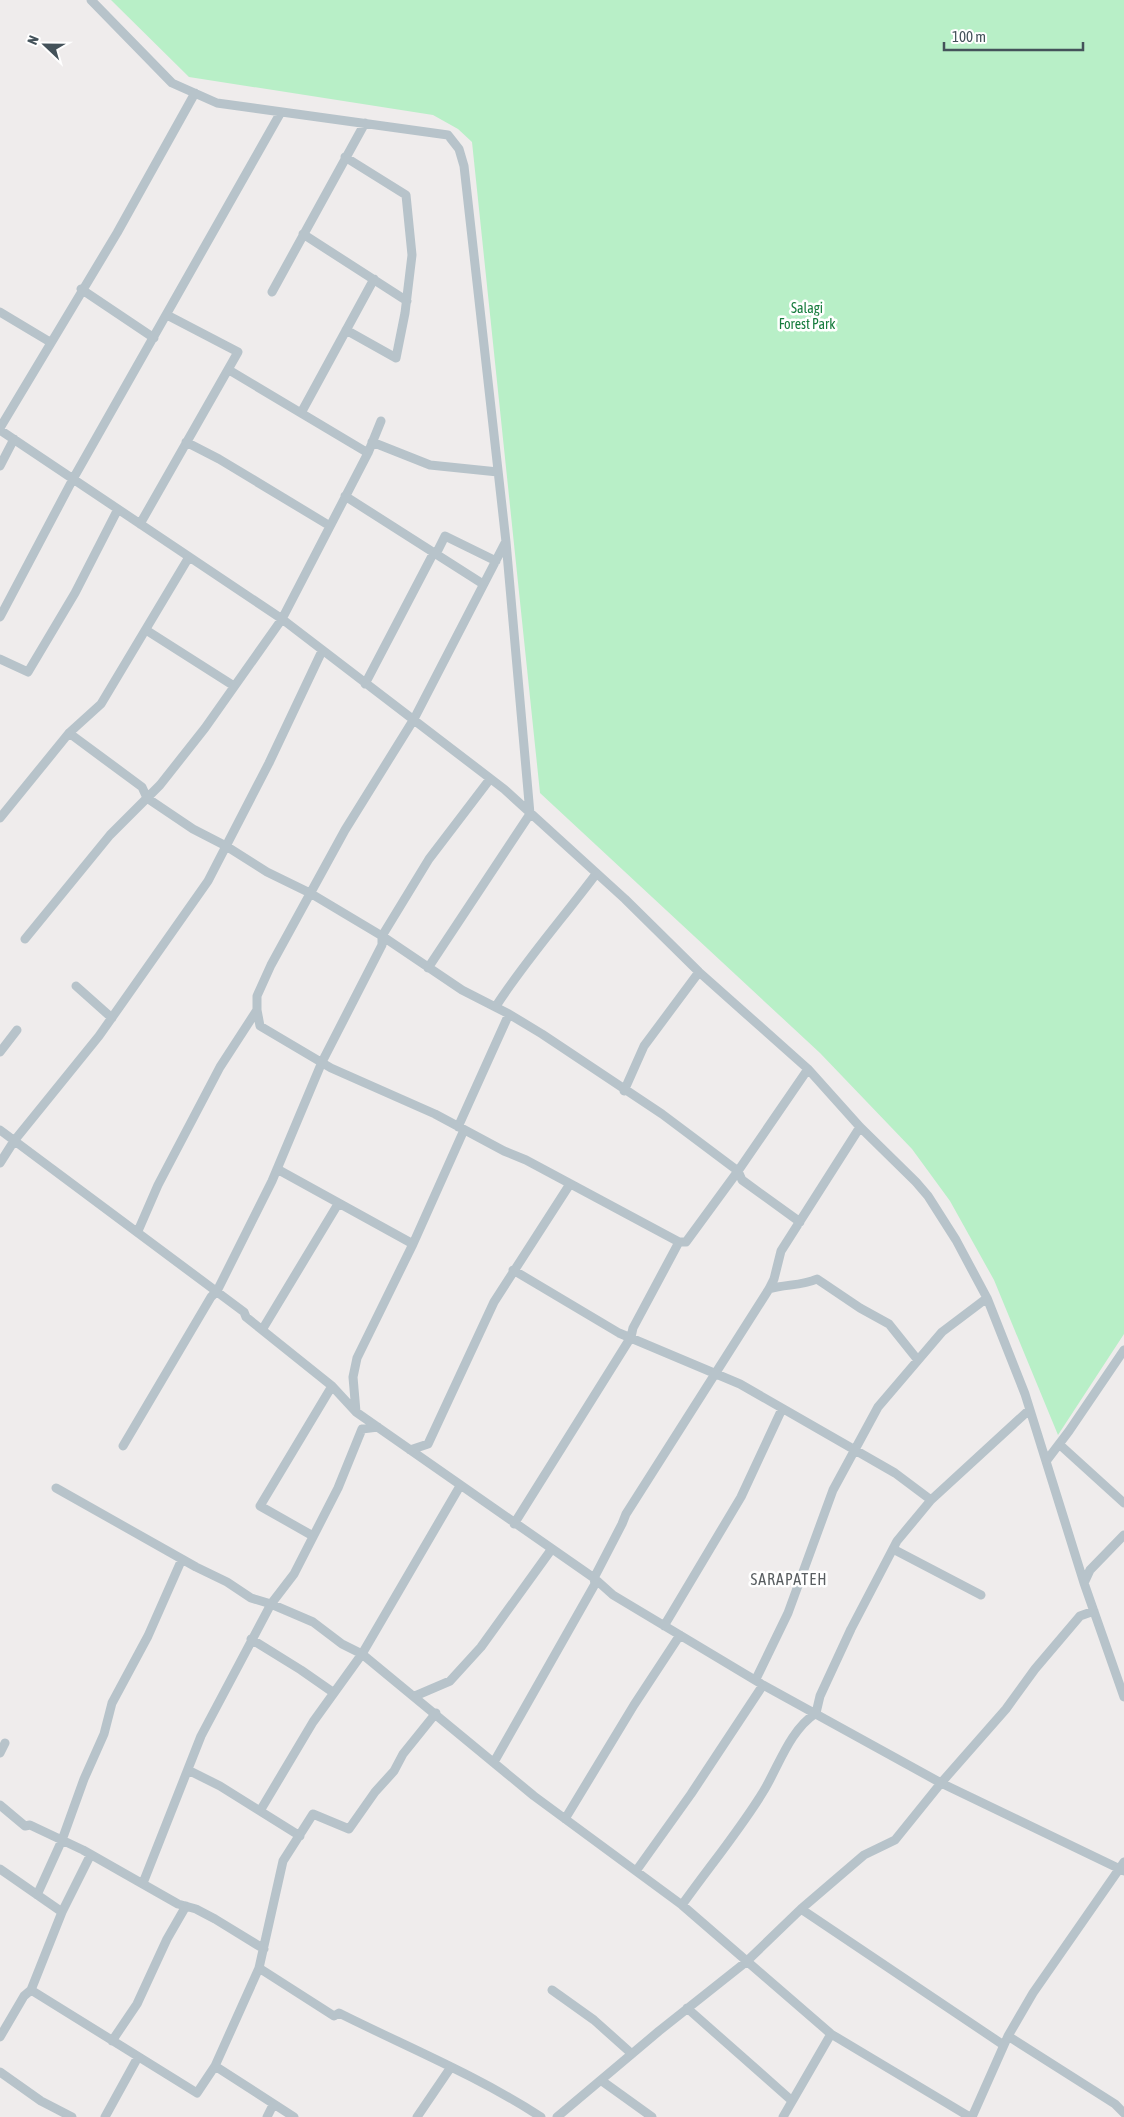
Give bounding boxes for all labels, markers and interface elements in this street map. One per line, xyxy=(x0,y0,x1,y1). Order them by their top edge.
north arrow xyxy=(20,20,70,70)
scale bar xyxy=(944,20,1083,52)
text: 100 m xyxy=(952,28,986,45)
text: N xyxy=(24,33,42,47)
park label: Salagi Forest Park xyxy=(779,300,835,332)
district label: SARAPATEH xyxy=(751,1570,827,1588)

